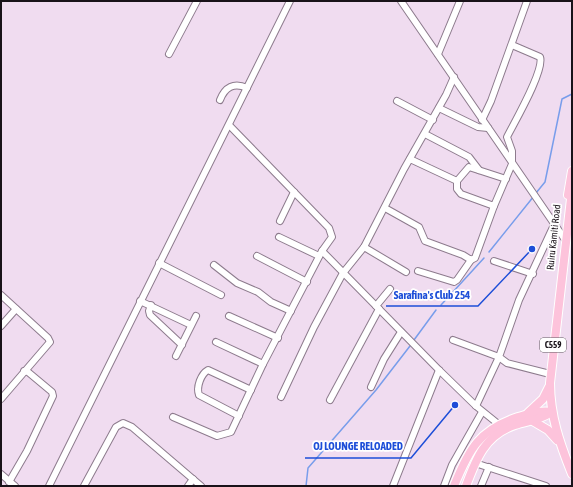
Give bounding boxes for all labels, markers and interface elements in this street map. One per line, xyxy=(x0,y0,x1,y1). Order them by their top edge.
street label: Ruiru Kamiti Road xyxy=(545,204,562,270)
callout: Sarafina's Club 254 xyxy=(386,283,478,306)
text: Sarafina's Club 254 xyxy=(394,289,470,301)
road number: C559 xyxy=(540,338,566,352)
callout: OJ LOUNGE RELOADED xyxy=(305,435,411,458)
text: OJ LOUNGE RELOADED xyxy=(313,440,403,452)

